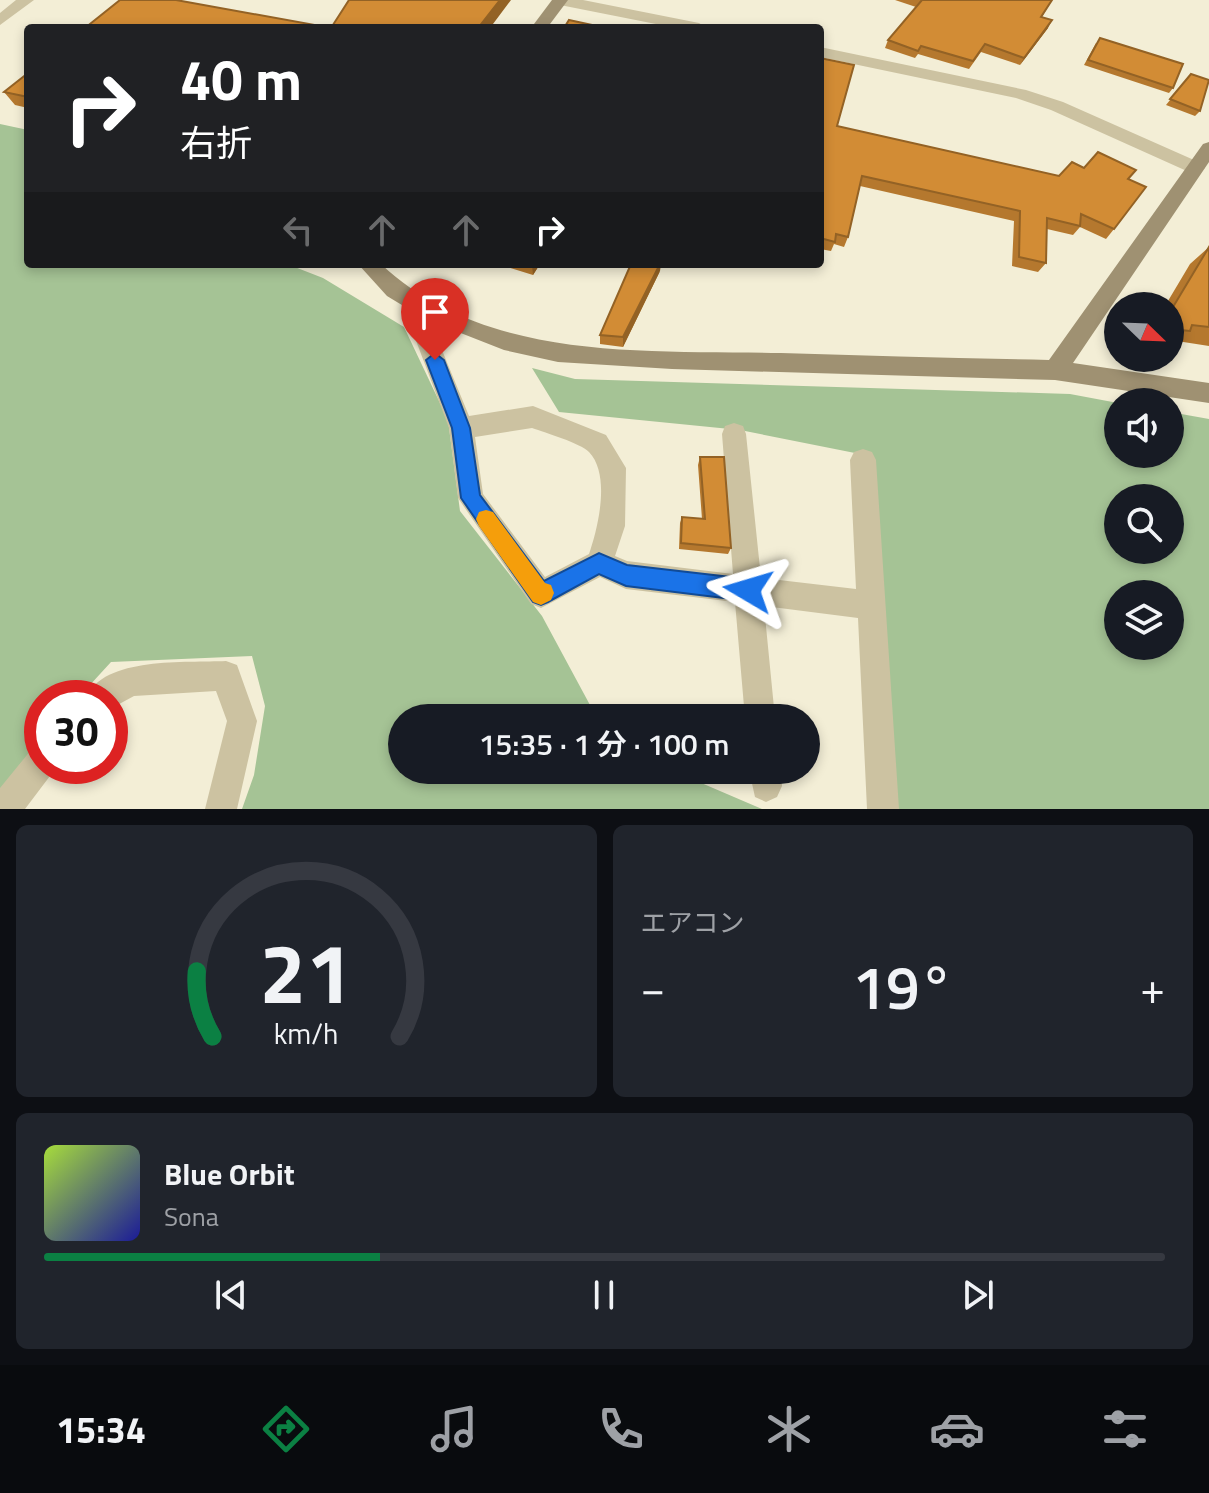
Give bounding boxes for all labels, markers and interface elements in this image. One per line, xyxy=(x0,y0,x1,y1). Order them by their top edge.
text: 40 m xyxy=(180,37,302,122)
icon: right xyxy=(48,56,152,160)
text: 右折 xyxy=(180,115,252,170)
icon: left xyxy=(276,208,320,252)
icon: ahead xyxy=(360,208,404,252)
icon: ahead xyxy=(444,208,488,252)
icon: right xyxy=(528,208,572,252)
pin xyxy=(401,278,469,360)
icon: arrive xyxy=(413,290,457,334)
north arrow xyxy=(1104,292,1184,372)
map controls xyxy=(1104,292,1184,660)
button: sound xyxy=(1104,388,1184,468)
button: search xyxy=(1104,484,1184,564)
position arrow xyxy=(706,548,790,632)
button: layers xyxy=(1104,580,1184,660)
speed limit sign: 30 xyxy=(24,680,128,784)
text: 15:35 · 1 分 · 100 m xyxy=(479,721,729,767)
text: エアコン xyxy=(641,903,745,942)
text: 21 xyxy=(260,909,353,1035)
text: 19° xyxy=(852,941,953,1032)
text: − xyxy=(641,954,665,1021)
text: + xyxy=(1140,954,1165,1021)
text: km/h xyxy=(274,1012,339,1055)
text: Blue Orbit xyxy=(164,1151,295,1197)
text: Sona xyxy=(164,1197,219,1236)
icon: previous xyxy=(209,1273,253,1317)
icon: pause xyxy=(582,1273,626,1317)
icon: next xyxy=(956,1273,1000,1317)
icon: directions xyxy=(258,1401,314,1457)
icon: music xyxy=(426,1401,482,1457)
icon: phone xyxy=(593,1401,649,1457)
icon: climate xyxy=(761,1401,817,1457)
icon: car xyxy=(929,1401,985,1457)
icon: filters xyxy=(1097,1401,1153,1457)
text: 15:34 xyxy=(56,1402,146,1457)

